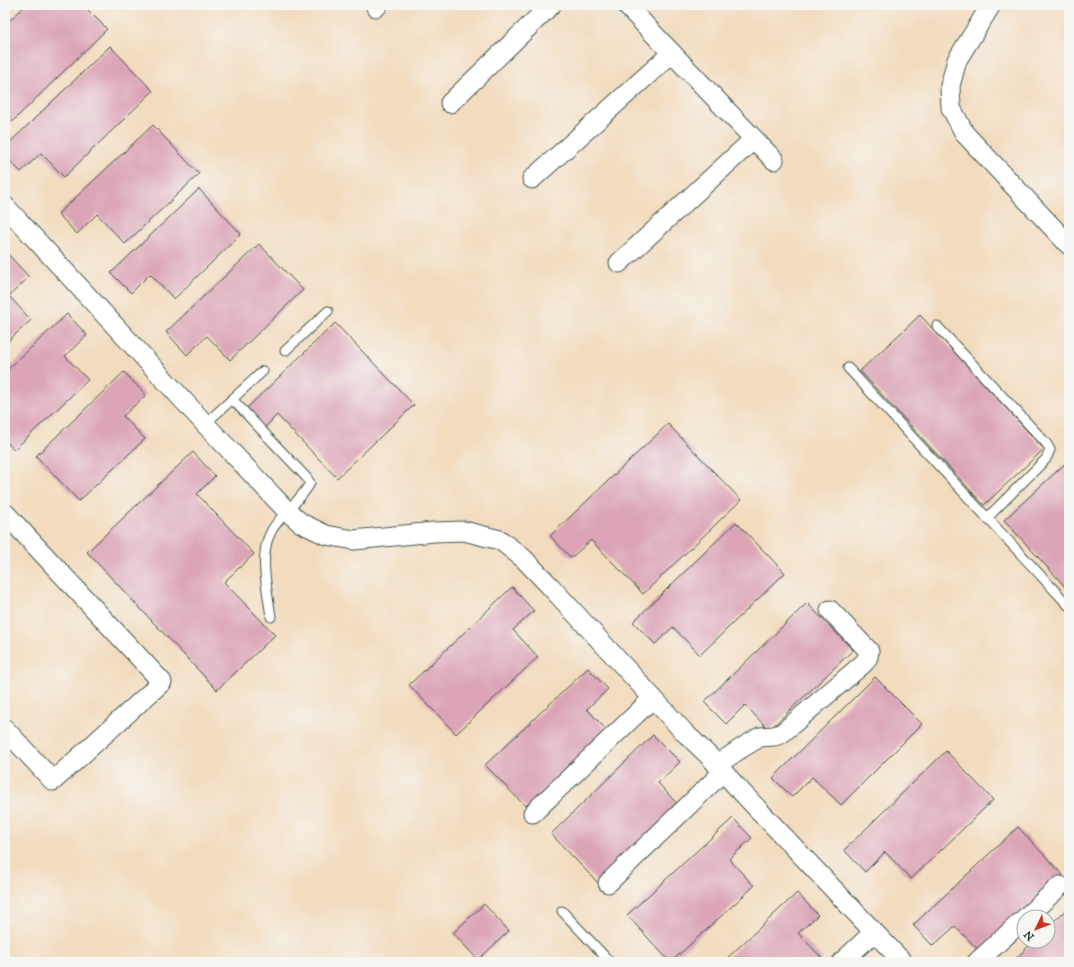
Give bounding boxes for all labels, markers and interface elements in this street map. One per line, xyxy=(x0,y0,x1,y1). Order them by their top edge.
north arrow xyxy=(1016,909,1056,949)
text: N xyxy=(1021,927,1038,943)

